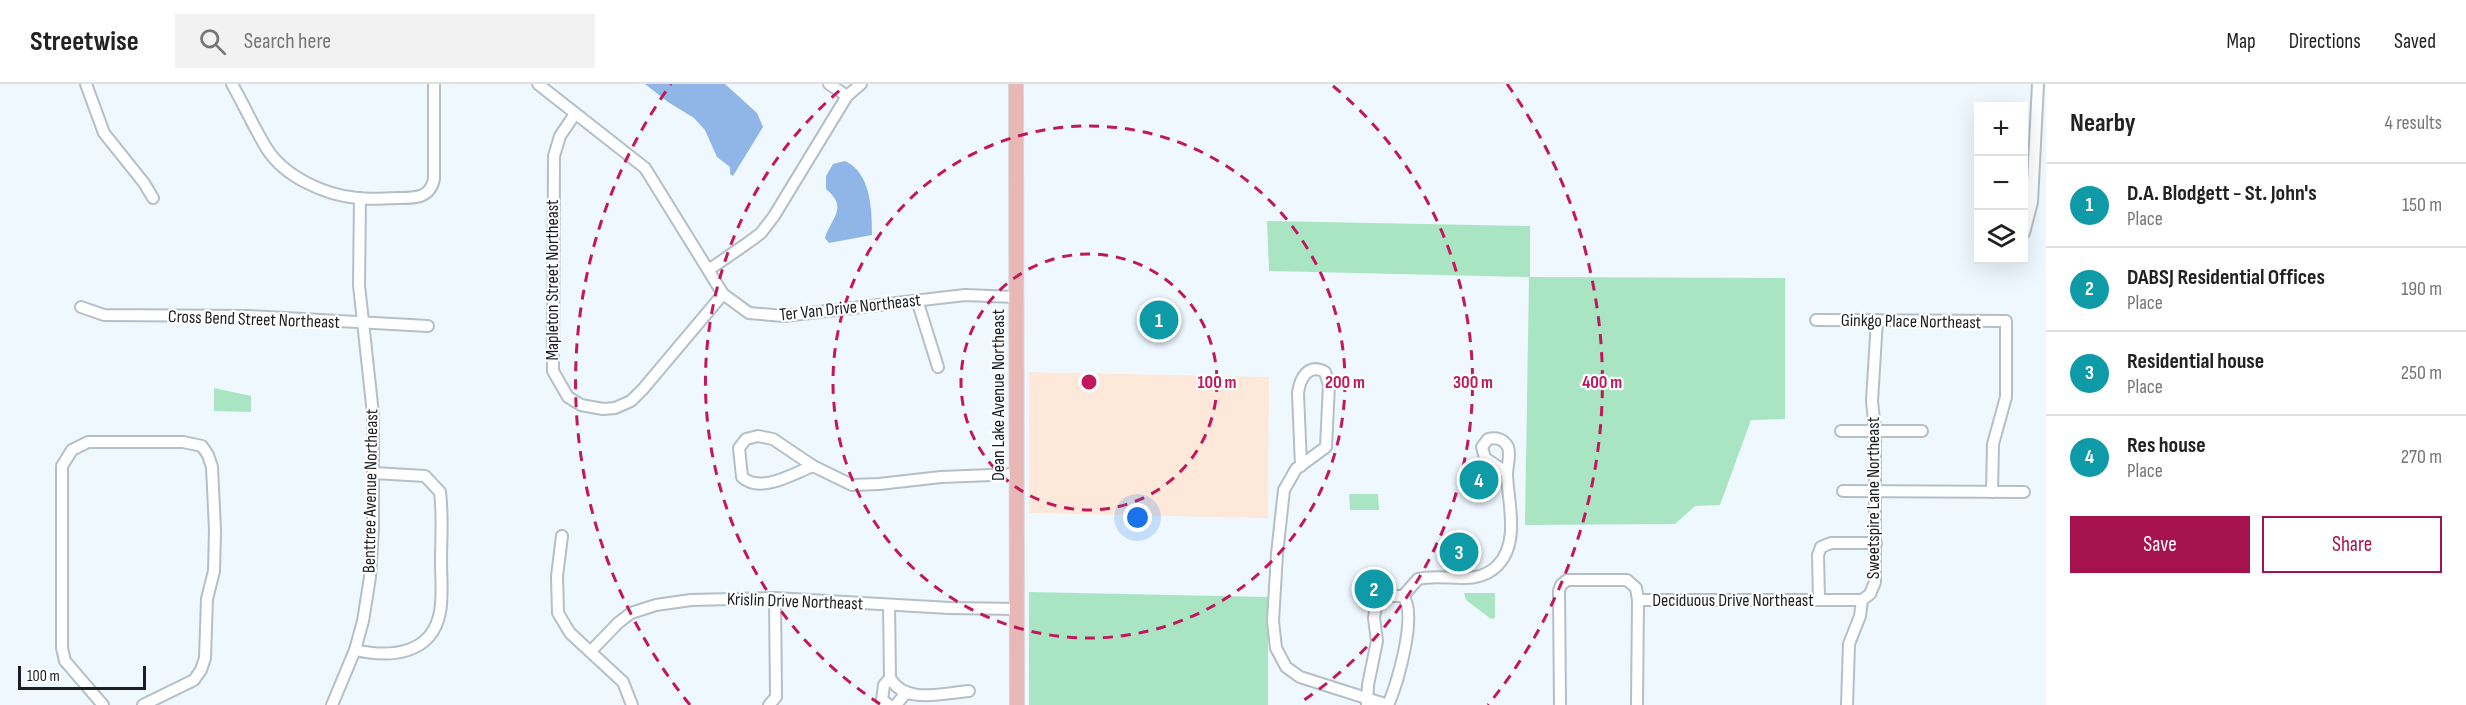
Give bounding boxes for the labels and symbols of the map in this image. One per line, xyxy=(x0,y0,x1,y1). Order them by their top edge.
street label: Mapleton Street Northeast xyxy=(542,199,563,361)
street label: Ter Van Drive Northeast xyxy=(778,290,922,325)
pin: 1 xyxy=(1140,298,1178,342)
street label: Cross Bend Street Northeast xyxy=(168,306,341,333)
street label: Dean Lake Avenue Northeast xyxy=(988,308,1009,481)
street label: Ginkgo Place Northeast xyxy=(1841,310,1982,333)
centre of rings xyxy=(1079,372,1099,392)
text: 100 m xyxy=(1198,372,1237,393)
text: 200 m xyxy=(1325,372,1365,393)
text: 300 m xyxy=(1453,372,1493,393)
text: 400 m xyxy=(1582,372,1622,393)
street label: Benttree Avenue Northeast xyxy=(359,408,382,573)
street label: Sweetspire Lane Northeast xyxy=(1863,416,1884,579)
pin: 4 xyxy=(1460,458,1498,502)
your location xyxy=(1123,503,1152,532)
pin: 3 xyxy=(1440,530,1478,574)
pin: 2 xyxy=(1354,566,1394,612)
street label: Krislin Drive Northeast xyxy=(727,589,864,614)
street label: Deciduous Drive Northeast xyxy=(1652,590,1814,611)
scale bar xyxy=(18,663,146,690)

